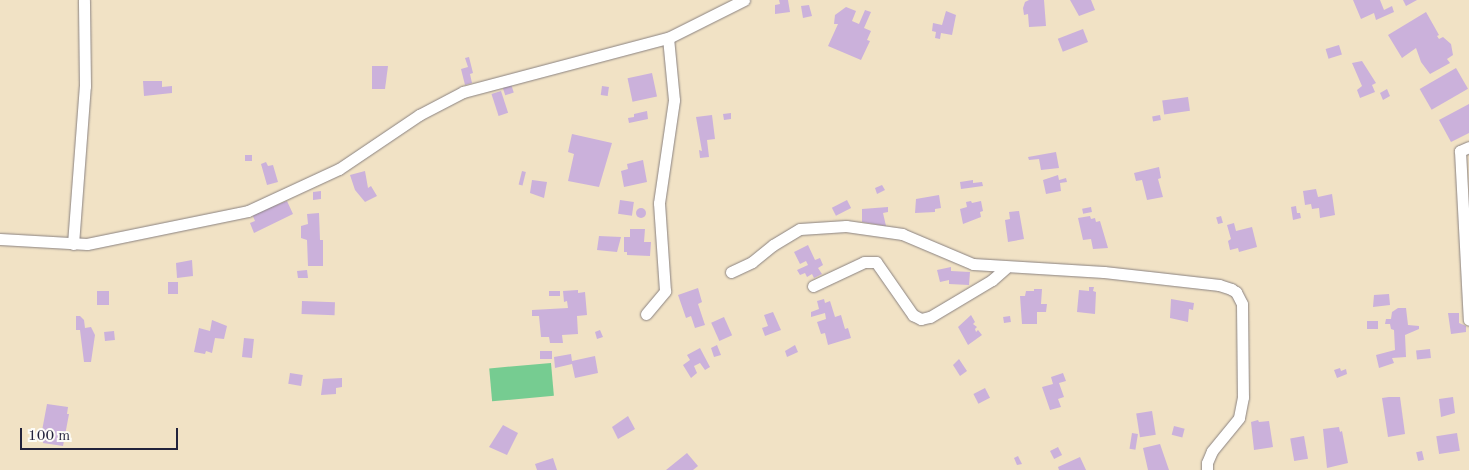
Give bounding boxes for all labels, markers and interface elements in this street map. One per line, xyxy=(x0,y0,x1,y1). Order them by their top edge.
scale bar xyxy=(22,418,180,450)
text: 100 m xyxy=(28,429,70,444)

